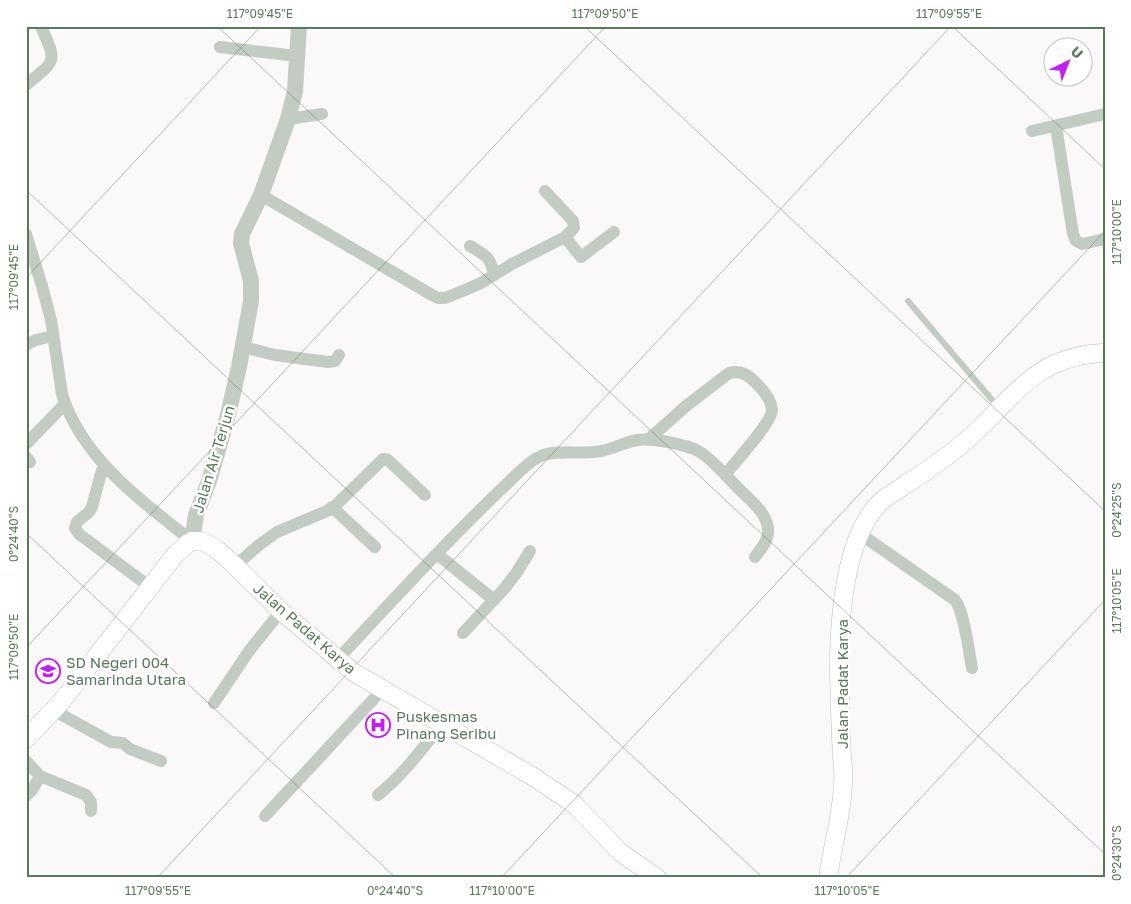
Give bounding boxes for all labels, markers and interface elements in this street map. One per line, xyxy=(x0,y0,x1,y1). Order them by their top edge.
text: 117°09'45"E xyxy=(227,6,293,21)
text: 117°09'50"E xyxy=(572,6,638,21)
text: 117°09'55"E xyxy=(916,6,982,21)
north arrow xyxy=(1044,38,1094,88)
text: U xyxy=(1068,42,1087,62)
text: 117°10'00"E xyxy=(1109,199,1124,265)
text: 117°09'45"E xyxy=(6,244,21,310)
street label: Jalan Air Terjun xyxy=(188,403,238,515)
text: 0°24'25"S xyxy=(1109,482,1124,538)
text: 0°24'40"S xyxy=(6,506,21,562)
text: 117°10'05"E xyxy=(1109,569,1124,633)
street label: Jalan Padat Karya xyxy=(250,579,360,677)
text: 117°09'50"E xyxy=(6,614,21,680)
street label: Jalan Padat Karya xyxy=(833,619,851,749)
place label: SD Negeri 004 Samarinda Utara xyxy=(66,653,186,688)
school or university icon: SD Negeri 004 Samarinda Utara xyxy=(35,658,61,684)
place label: Puskesmas Pinang Seribu xyxy=(396,707,496,742)
hospital icon: Puskesmas Pinang Seribu xyxy=(365,712,391,738)
text: 0°24'30"S xyxy=(1109,825,1124,881)
text: 117°09'55"E xyxy=(125,883,191,898)
text: 0°24'40"S xyxy=(367,883,423,898)
text: 117°10'00"E xyxy=(469,883,535,898)
text: 117°10'05"E xyxy=(815,883,879,898)

